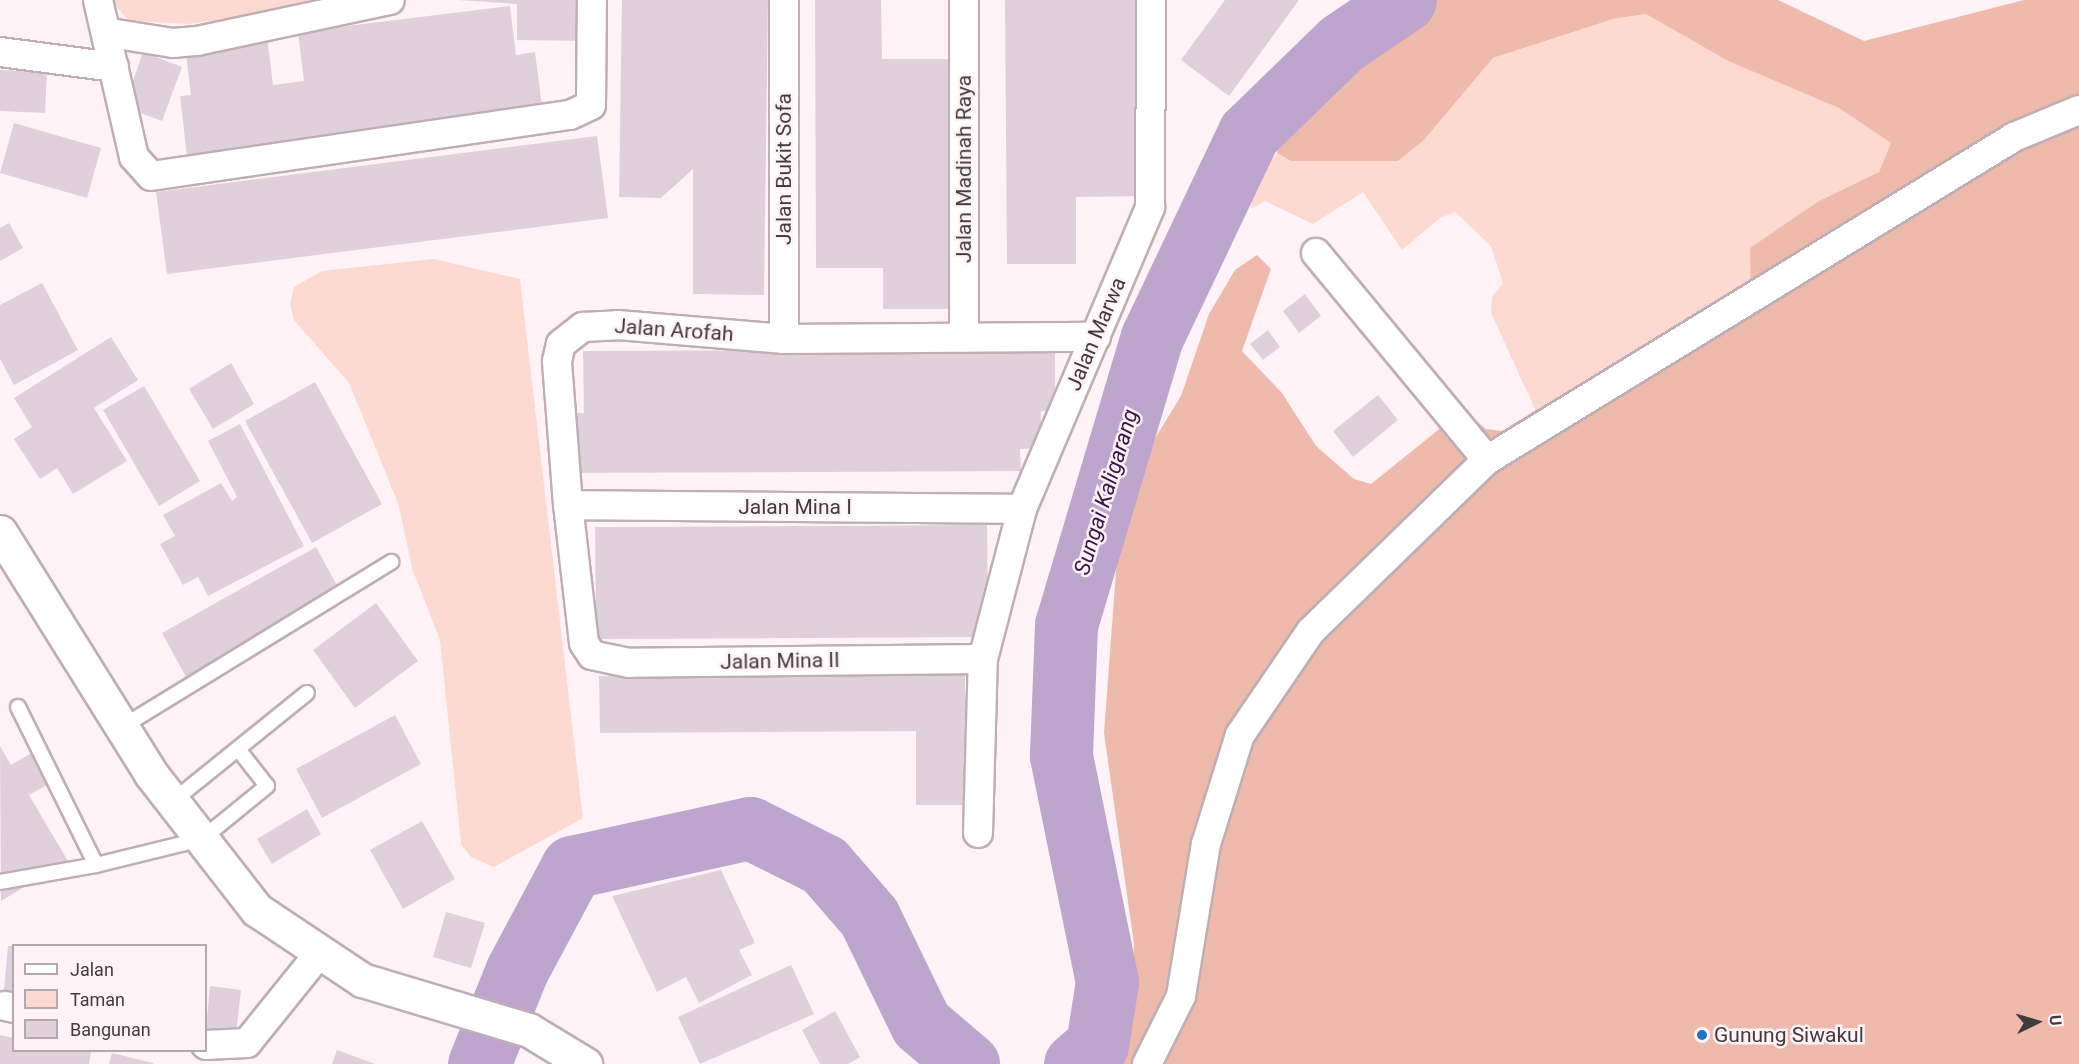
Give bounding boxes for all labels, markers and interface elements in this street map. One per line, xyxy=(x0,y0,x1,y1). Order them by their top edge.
street label: Jalan Madinah Raya xyxy=(951,75,977,263)
street label: Jalan Bukit Sofa xyxy=(771,93,797,245)
street label: Jalan Marwa xyxy=(1061,274,1131,394)
street label: Jalan Arofah xyxy=(614,313,734,347)
water label: Sungai Kaligarang xyxy=(1068,406,1144,578)
street label: Jalan Mina I xyxy=(738,494,852,520)
street label: Jalan Mina II xyxy=(720,647,840,675)
legend xyxy=(12,944,207,1052)
text: Jalan xyxy=(70,959,114,980)
text: Taman xyxy=(70,989,125,1010)
north arrow xyxy=(2007,992,2067,1052)
text: U xyxy=(2046,1014,2065,1026)
text: Bangunan xyxy=(70,1019,151,1040)
place label: Gunung Siwakul xyxy=(1714,1022,1864,1048)
marker: Gunung Siwakul xyxy=(1695,1028,1709,1042)

